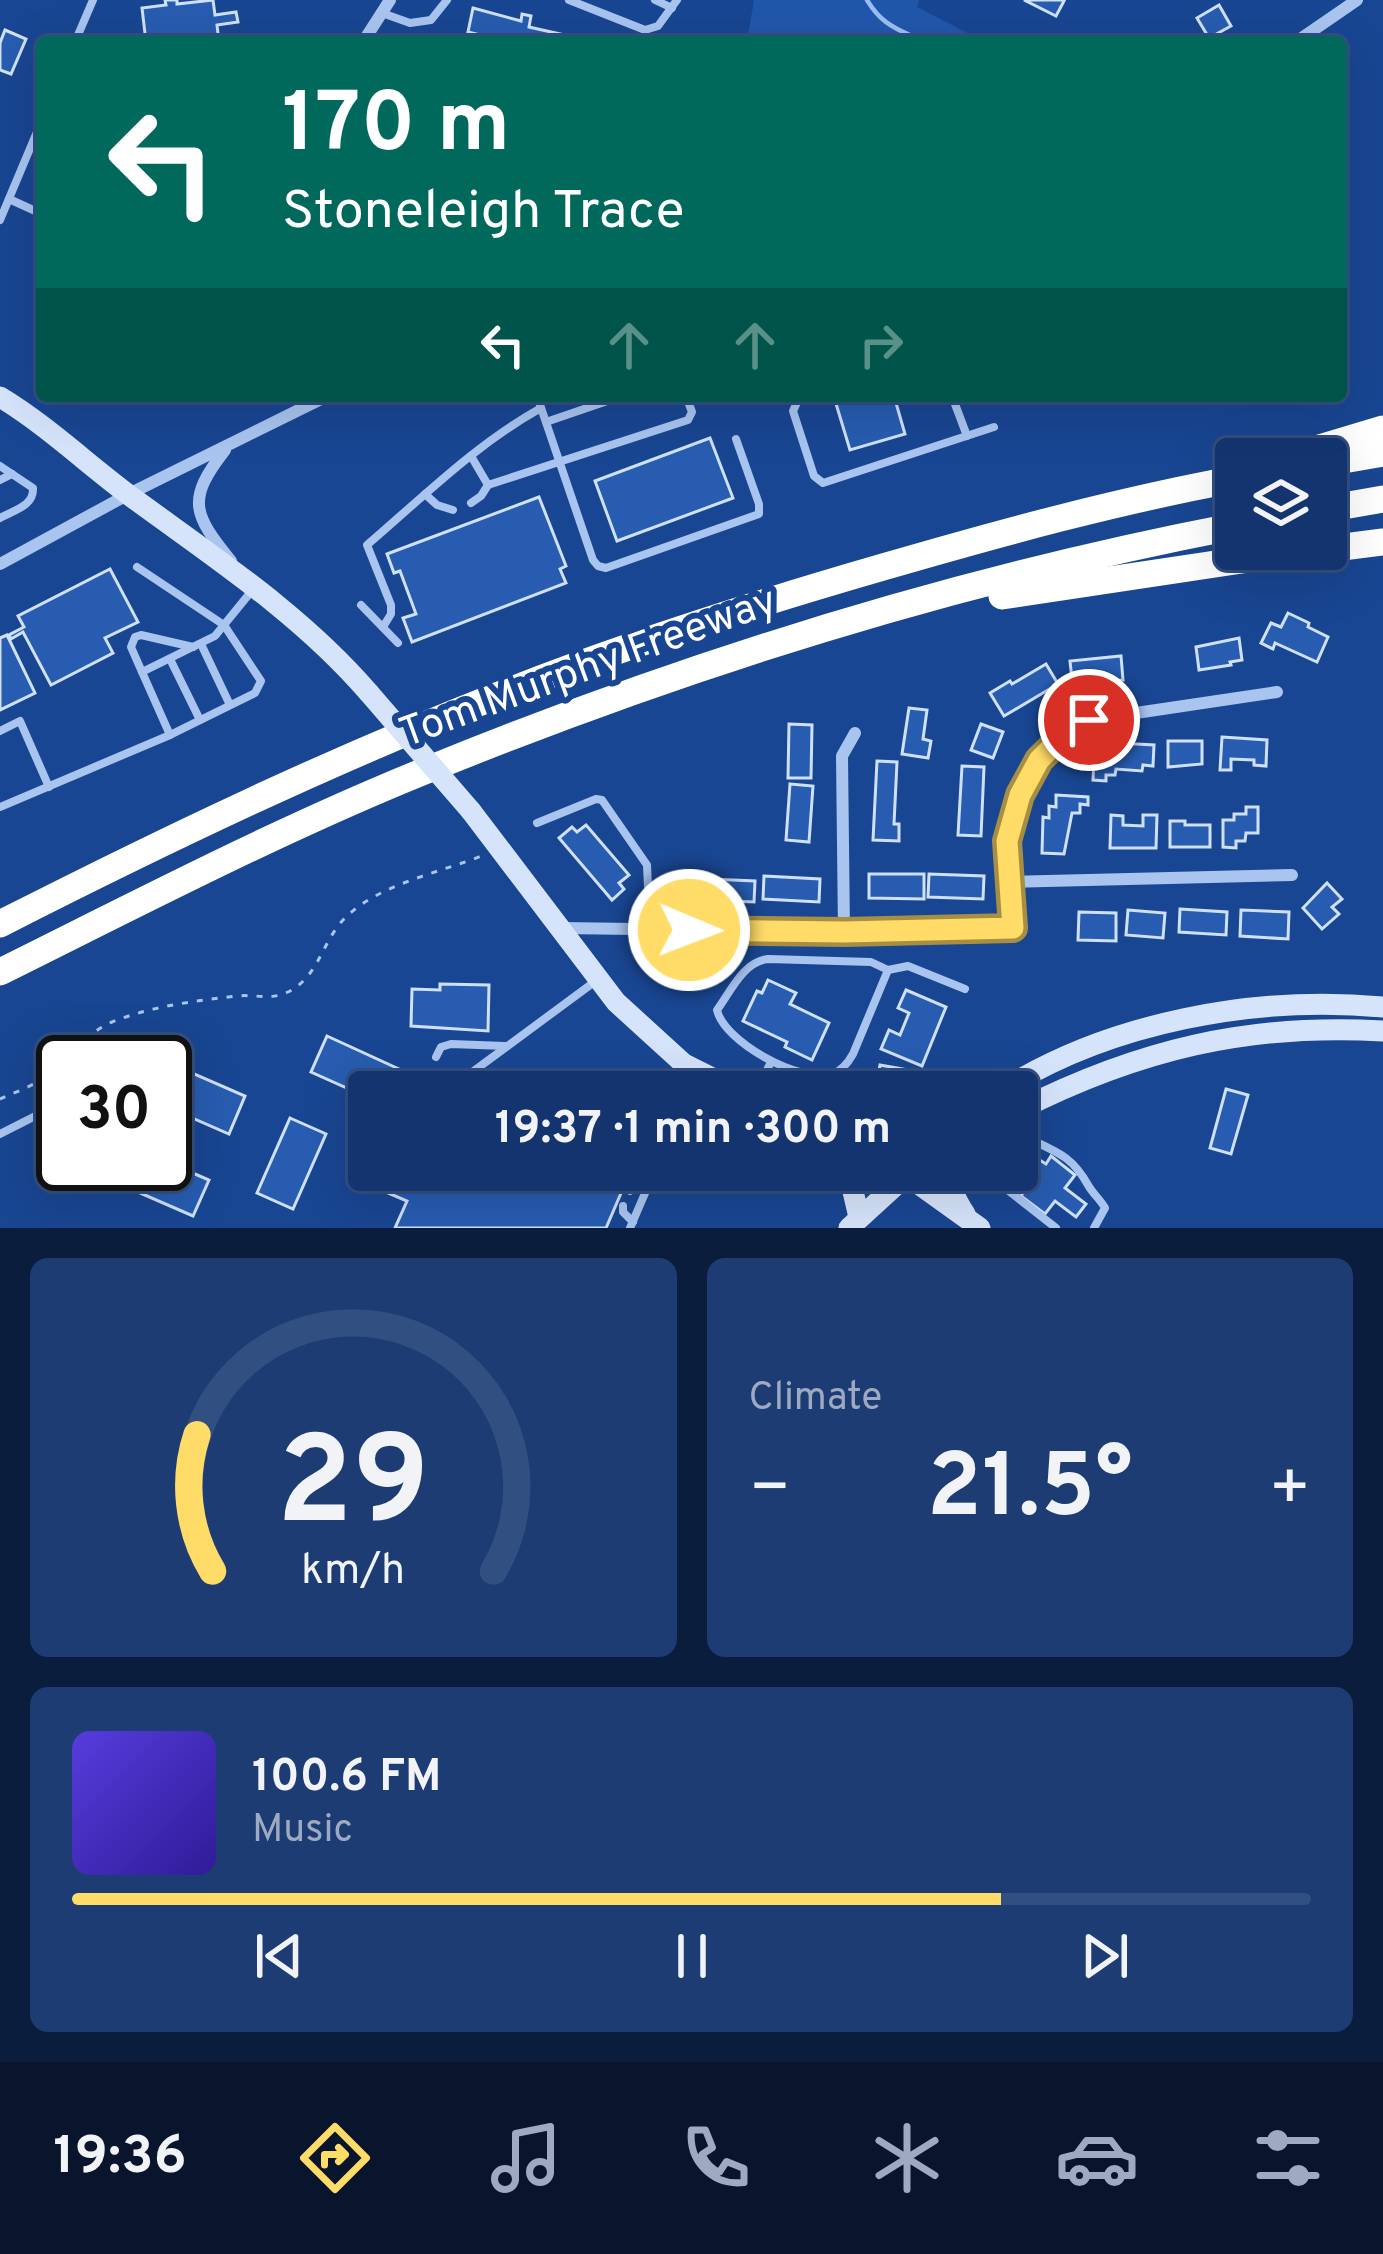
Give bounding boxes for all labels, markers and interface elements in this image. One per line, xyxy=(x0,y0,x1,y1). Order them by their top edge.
text: 170 m xyxy=(282,75,510,181)
icon: left xyxy=(84,84,240,240)
text: Stoneleigh Trace xyxy=(282,179,684,248)
icon: left xyxy=(470,312,536,378)
icon: ahead xyxy=(596,312,662,378)
icon: ahead xyxy=(722,312,788,378)
icon: right xyxy=(848,312,914,378)
map controls xyxy=(1215,438,1347,570)
button: layers xyxy=(1215,438,1347,570)
street label: Tom Murphy Freeway xyxy=(393,576,785,762)
pin xyxy=(1038,669,1140,771)
icon: arrive xyxy=(1056,687,1122,753)
position arrow xyxy=(626,867,752,993)
speed limit sign: 30 xyxy=(36,1035,192,1191)
text: 19:37 · 1 min · 300 m xyxy=(495,1102,891,1159)
text: Climate xyxy=(749,1375,882,1424)
text: 29 xyxy=(277,1410,430,1568)
text: 21.5° xyxy=(927,1435,1133,1548)
text: − xyxy=(749,1450,791,1533)
text: + xyxy=(1268,1450,1311,1533)
text: km/h xyxy=(301,1544,405,1598)
text: 100.6 FM xyxy=(252,1750,441,1807)
text: Music xyxy=(252,1807,353,1856)
icon: previous xyxy=(246,1923,312,1989)
icon: pause xyxy=(659,1923,725,1989)
icon: next xyxy=(1072,1923,1138,1989)
icon: directions xyxy=(293,2116,377,2200)
icon: music xyxy=(484,2116,568,2200)
icon: phone xyxy=(674,2116,758,2200)
icon: climate xyxy=(865,2116,949,2200)
icon: car xyxy=(1055,2116,1139,2200)
icon: filters xyxy=(1246,2116,1330,2200)
text: 19:36 xyxy=(53,2124,187,2193)

